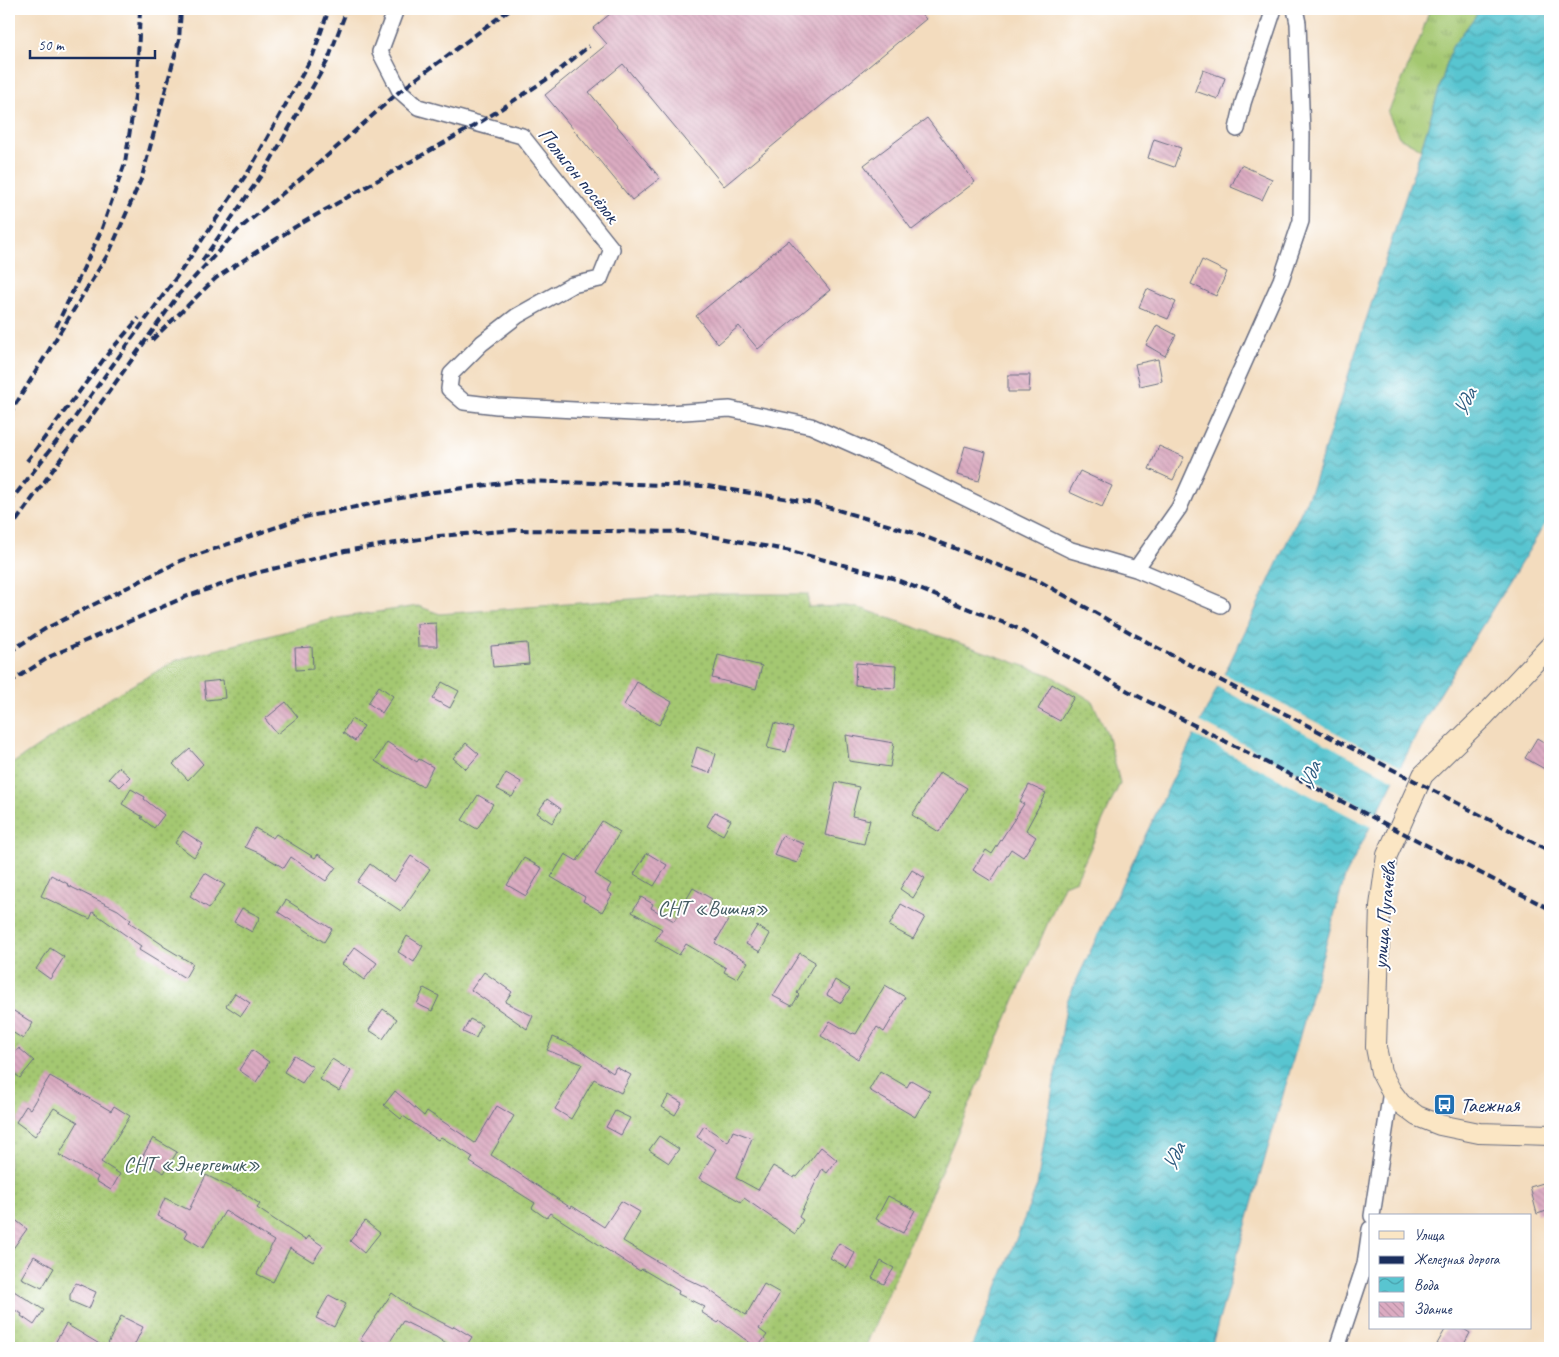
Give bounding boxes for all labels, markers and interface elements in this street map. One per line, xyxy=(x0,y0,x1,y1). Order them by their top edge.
scale bar xyxy=(30,28,155,60)
text: 50 m xyxy=(38,36,65,55)
street label: Полигон посёлок xyxy=(533,122,627,230)
water label: Уда xyxy=(1446,382,1485,421)
water label: Уда xyxy=(1292,756,1329,794)
street label: улица Пугачёва xyxy=(1366,858,1402,972)
park label: СНТ «Вишня» xyxy=(658,895,769,921)
place label: Таежная xyxy=(1460,1092,1521,1118)
bus stop icon: Таежная xyxy=(1432,1093,1456,1117)
water label: Уда xyxy=(1156,1137,1193,1176)
park label: СНТ «Энергетик» xyxy=(124,1151,261,1177)
legend xyxy=(1369,1214,1532,1330)
text: Улица xyxy=(1414,1226,1445,1245)
text: Железная дорога xyxy=(1414,1250,1501,1269)
text: Вода xyxy=(1414,1276,1439,1295)
text: Здание xyxy=(1414,1300,1453,1319)

